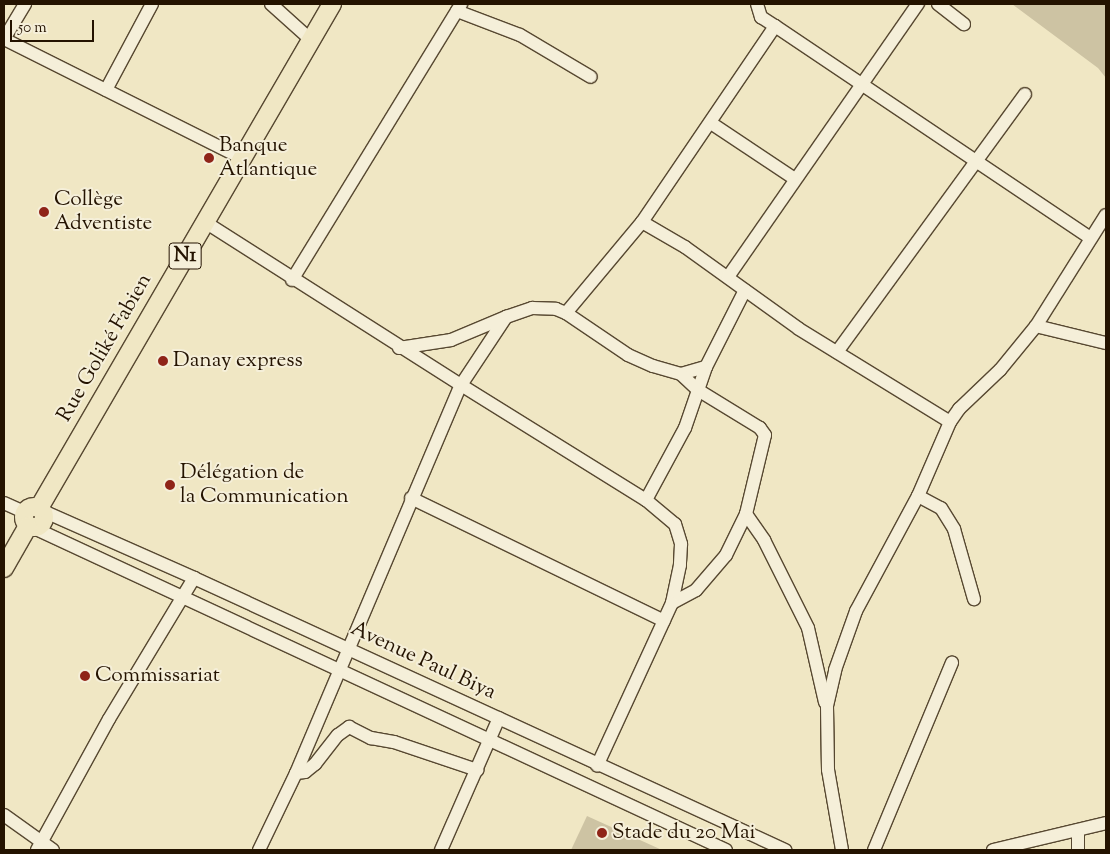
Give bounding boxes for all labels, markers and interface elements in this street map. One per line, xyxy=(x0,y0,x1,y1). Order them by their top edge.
scale bar xyxy=(12,10,96,42)
text: 50 m xyxy=(18,18,47,39)
place label: Banque Atlantique xyxy=(219,133,317,183)
marker: Banque Atlantique xyxy=(203,152,215,164)
place label: Collège Adventiste xyxy=(54,187,152,237)
marker: Collège Adventiste xyxy=(38,206,50,218)
road number: N1 xyxy=(168,238,202,274)
street label: Rue Goliké Fabien xyxy=(52,269,158,427)
place label: Danay express xyxy=(173,348,303,374)
marker: Danay express xyxy=(157,355,169,367)
place label: Délégation de la Communication xyxy=(180,460,349,510)
marker: Délégation de la Communication xyxy=(164,479,176,491)
street label: Avenue Paul Biya xyxy=(346,616,500,706)
place label: Commissariat xyxy=(95,663,220,689)
marker: Commissariat xyxy=(79,670,91,682)
place label: Stade du 20 Mai xyxy=(612,820,756,846)
marker: Stade du 20 Mai xyxy=(596,827,608,839)

